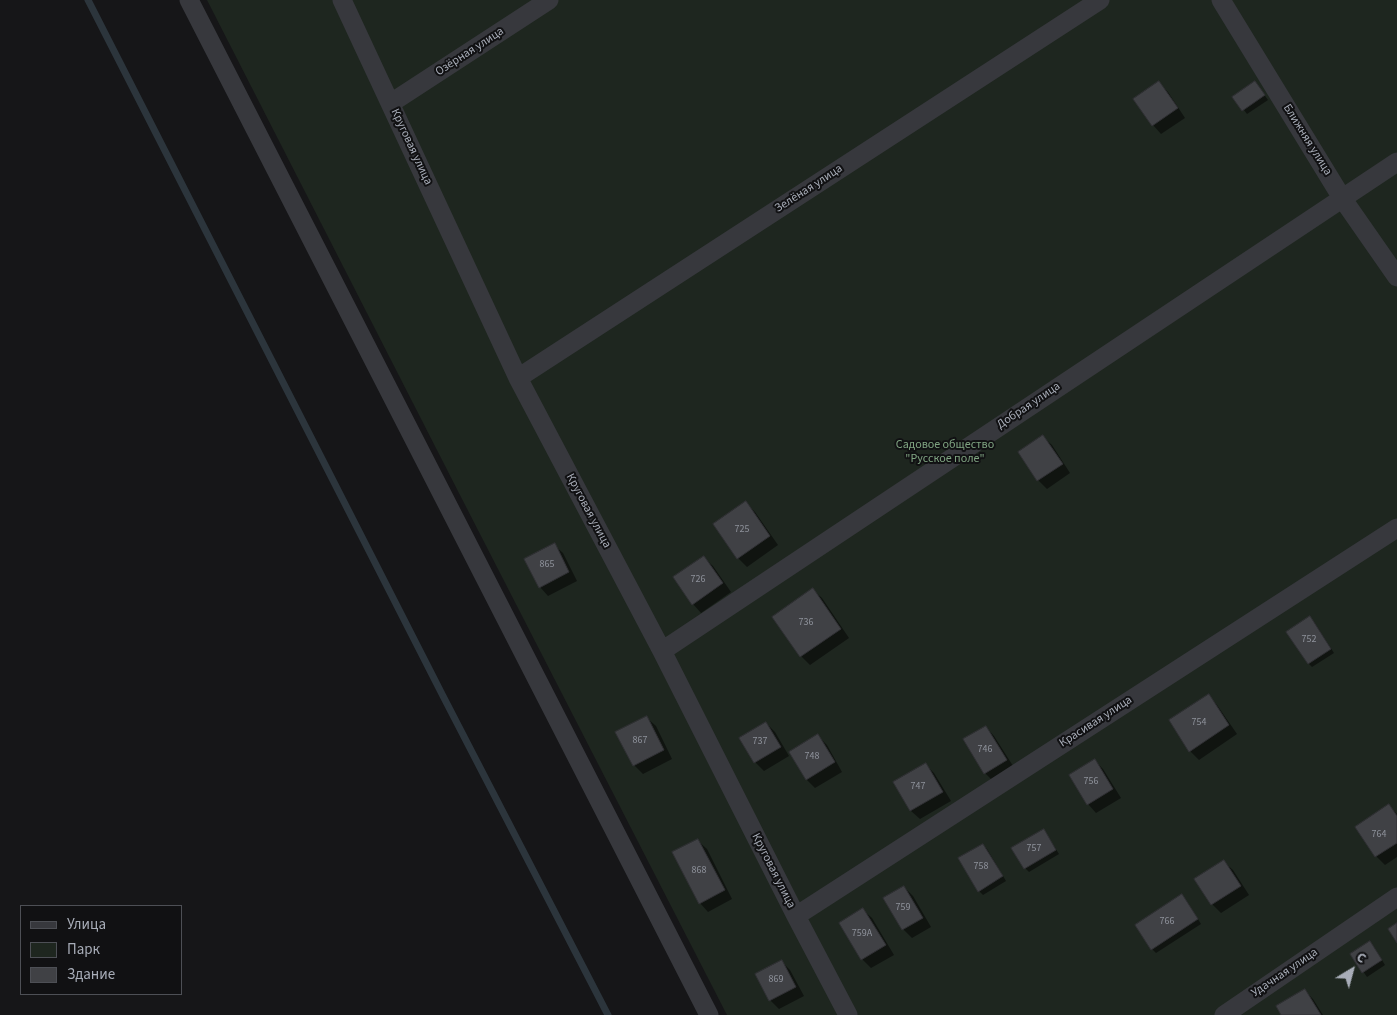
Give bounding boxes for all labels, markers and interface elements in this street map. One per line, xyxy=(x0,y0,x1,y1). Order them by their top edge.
street label: Озёрная улица xyxy=(433,25,507,79)
street label: Ближняя улица xyxy=(1279,102,1335,178)
street label: Круговая улица xyxy=(387,107,435,187)
street label: Зелёная улица xyxy=(772,162,846,216)
street label: Добрая улица xyxy=(995,380,1063,432)
park label: Садовое общество "Русское поле" xyxy=(896,438,994,466)
street label: Круговая улица xyxy=(562,471,614,551)
house number: 725 xyxy=(735,524,749,536)
house number: 865 xyxy=(540,559,554,571)
house number: 726 xyxy=(691,574,705,586)
house number: 736 xyxy=(799,617,813,629)
house number: 752 xyxy=(1302,634,1316,646)
street label: Красивая улица xyxy=(1057,693,1135,751)
house number: 754 xyxy=(1192,717,1206,729)
house number: 867 xyxy=(633,735,647,747)
house number: 737 xyxy=(753,736,767,748)
house number: 746 xyxy=(978,744,992,756)
house number: 748 xyxy=(805,751,819,763)
house number: 756 xyxy=(1084,776,1098,788)
house number: 747 xyxy=(911,781,925,793)
house number: 764 xyxy=(1372,829,1386,841)
street label: Круговая улица xyxy=(748,831,798,911)
house number: 757 xyxy=(1027,843,1041,855)
house number: 758 xyxy=(974,861,988,873)
house number: 868 xyxy=(692,865,706,877)
house number: 759 xyxy=(896,902,910,914)
legend xyxy=(20,905,182,995)
text: Улица xyxy=(67,914,106,935)
house number: 766 xyxy=(1160,916,1174,928)
house number: 759А xyxy=(852,928,872,940)
text: Парк xyxy=(67,939,100,960)
north arrow xyxy=(1327,945,1377,995)
street label: Удачная улица xyxy=(1249,946,1321,1000)
text: С xyxy=(1352,948,1370,968)
text: Здание xyxy=(67,964,115,985)
house number: 869 xyxy=(769,974,783,986)

